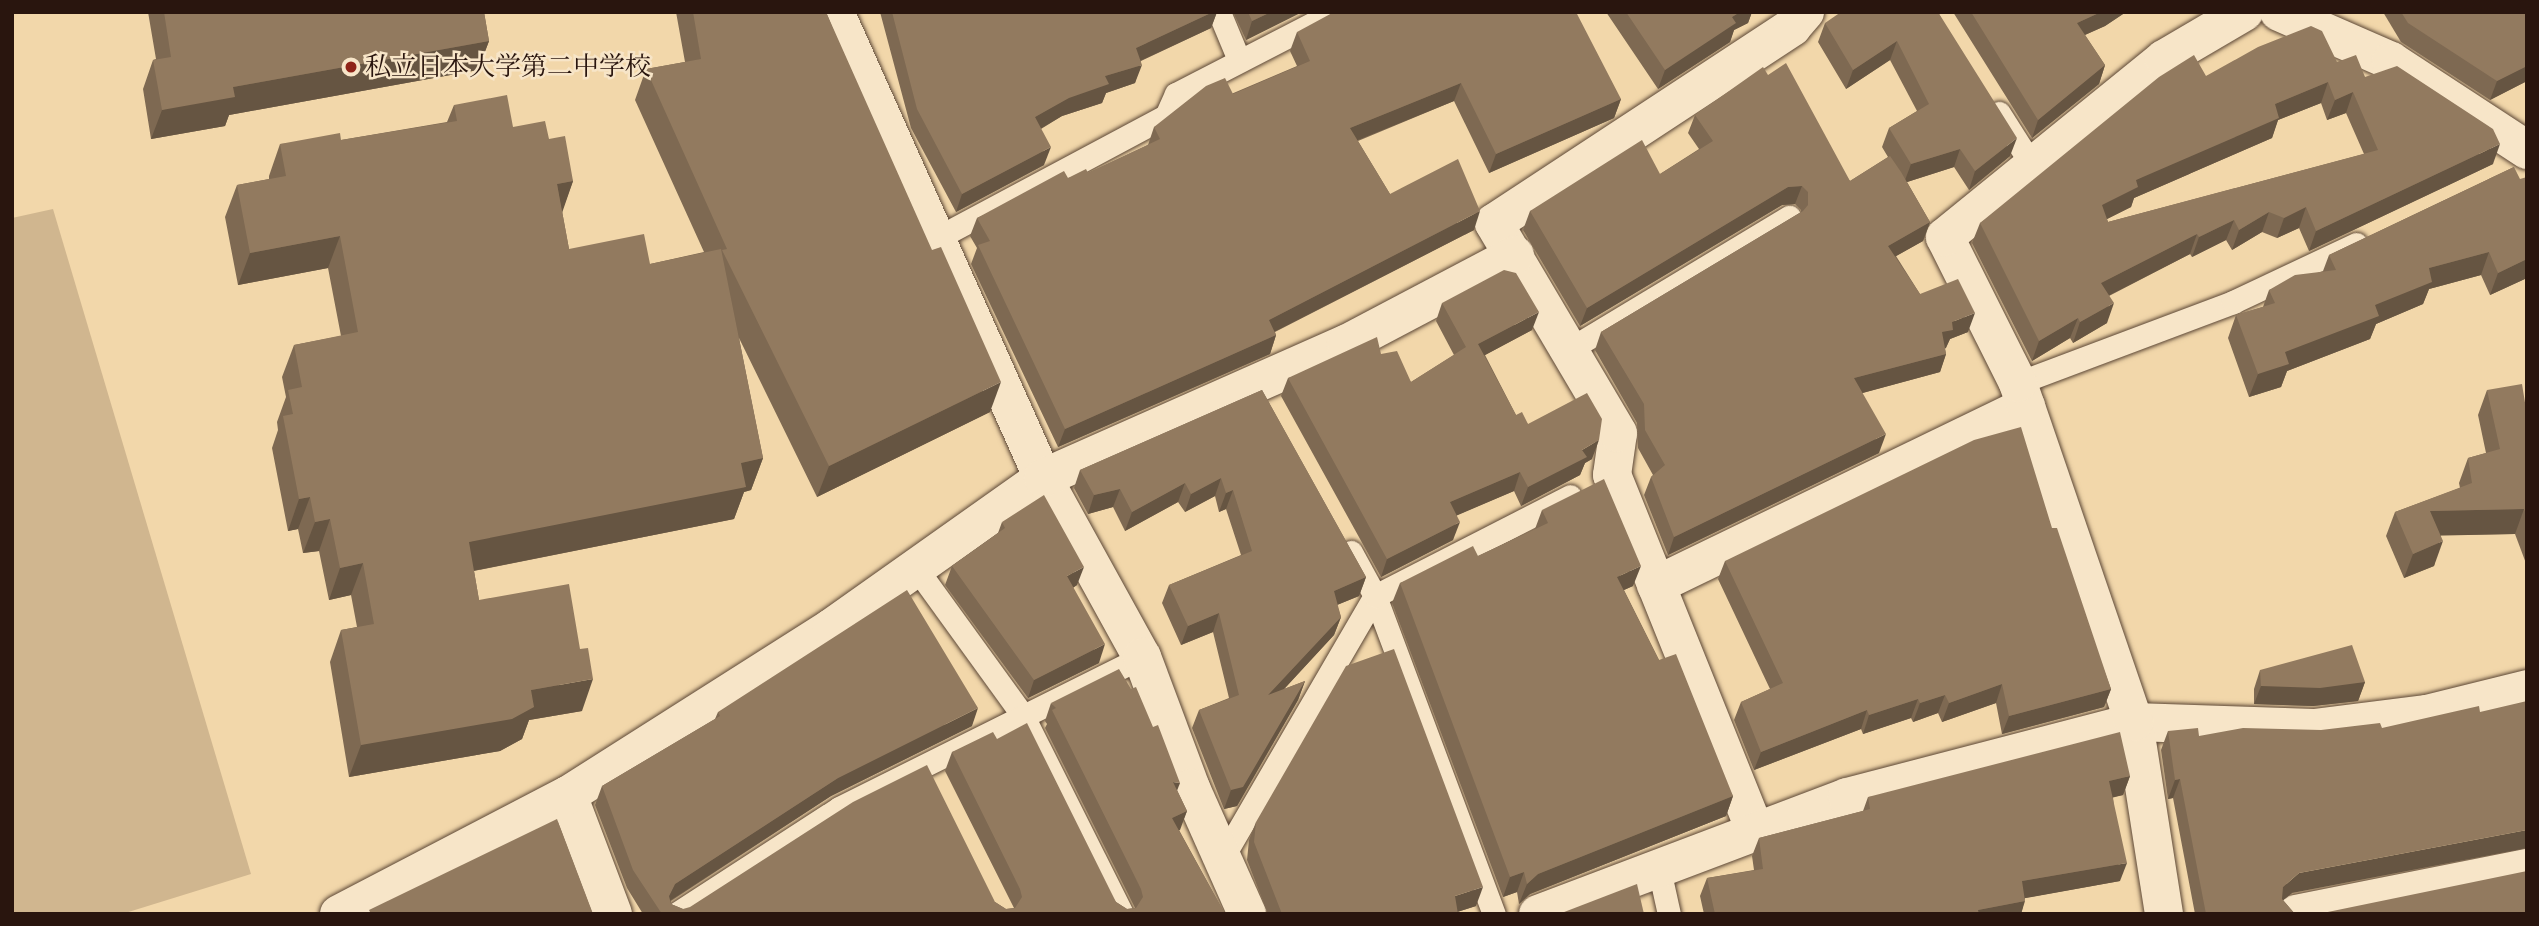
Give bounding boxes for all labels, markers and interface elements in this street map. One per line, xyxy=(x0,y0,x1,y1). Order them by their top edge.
place label: 私立日本大学第二中学校 xyxy=(365,51,651,83)
marker: 私立日本大学第二中学校 xyxy=(343,59,359,75)

